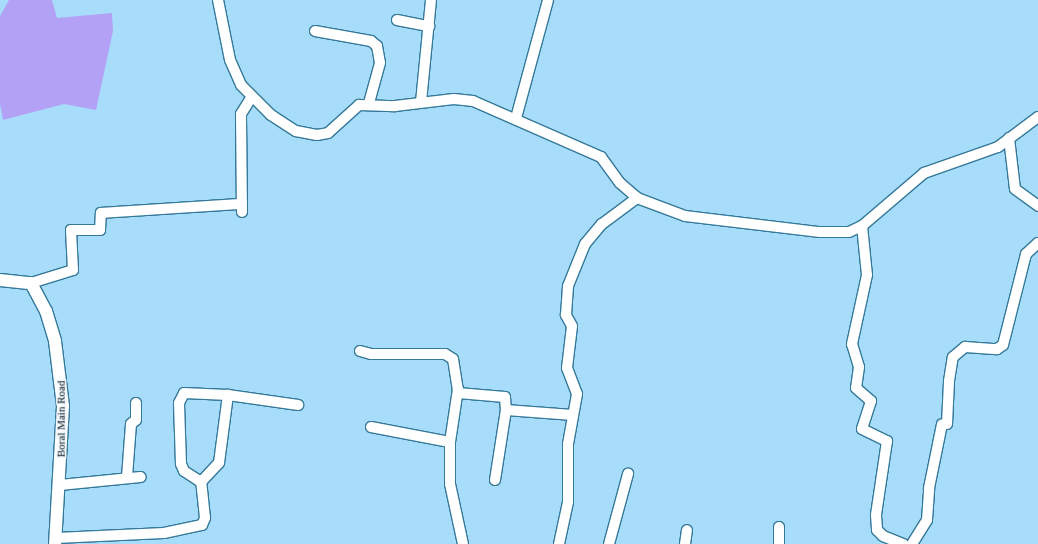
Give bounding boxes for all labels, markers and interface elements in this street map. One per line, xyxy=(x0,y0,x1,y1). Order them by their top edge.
street label: Boral Main Road xyxy=(54,381,68,457)

